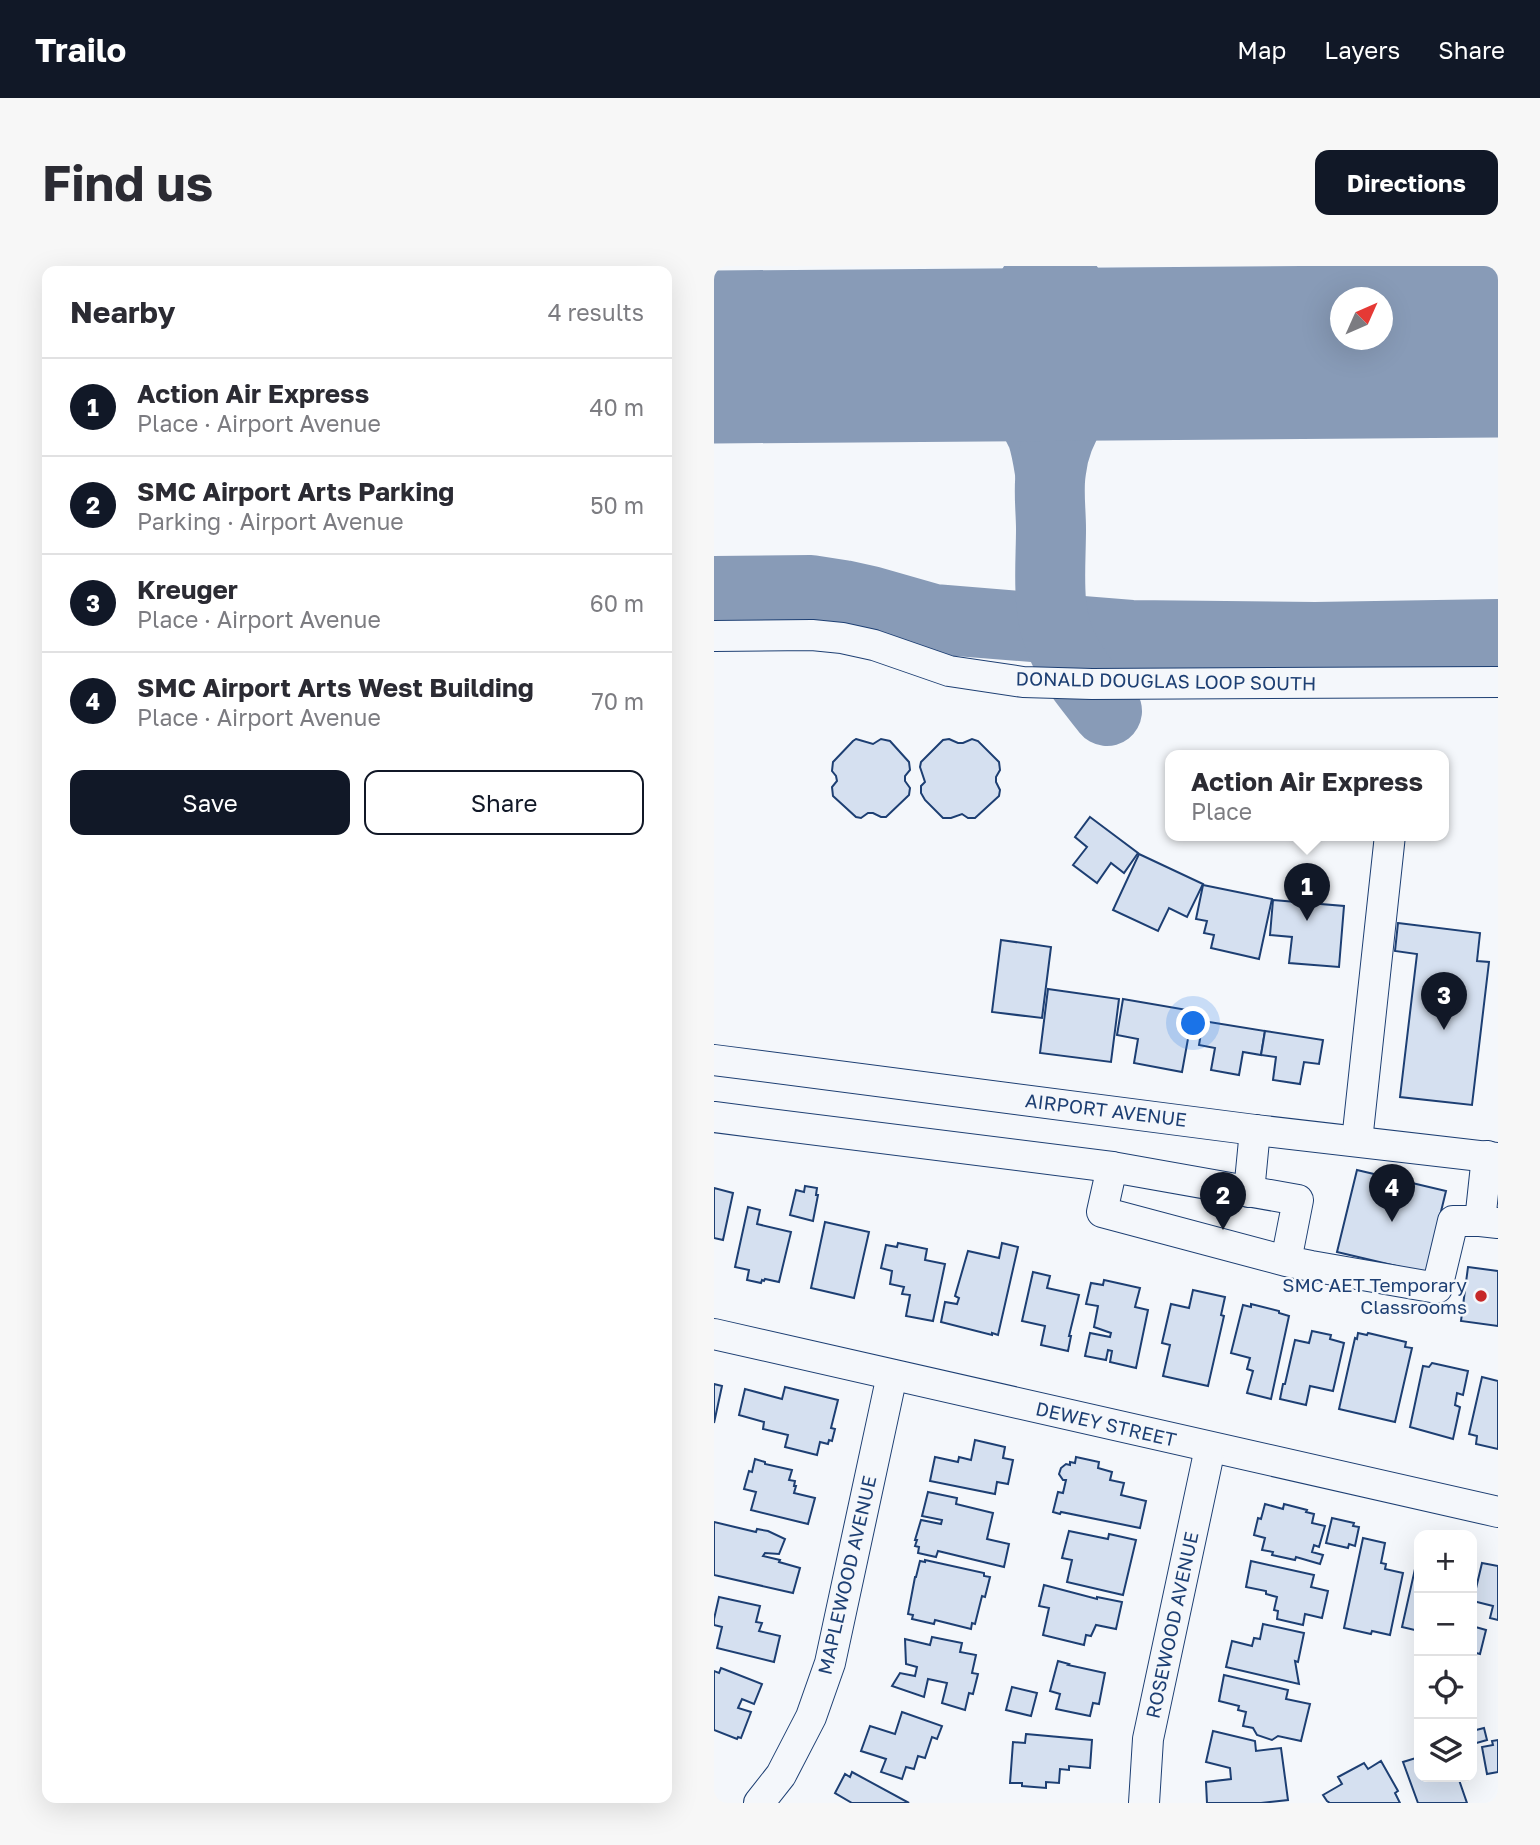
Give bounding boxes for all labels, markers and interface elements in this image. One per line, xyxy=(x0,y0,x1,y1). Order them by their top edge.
text: Trailo xyxy=(35,30,126,69)
text: Map xyxy=(1237,35,1286,64)
text: Layers xyxy=(1324,35,1400,64)
text: Share xyxy=(1438,35,1505,64)
button: Directions xyxy=(1315,150,1498,215)
text: Find us xyxy=(42,153,213,212)
north arrow xyxy=(1330,287,1393,350)
text: Nearby xyxy=(70,294,175,330)
text: 4 results xyxy=(548,298,644,326)
text: Action Air Express xyxy=(137,378,369,409)
text: 1 xyxy=(87,393,99,421)
text: 40 m xyxy=(590,393,644,421)
text: Place · Airport Avenue xyxy=(137,409,381,437)
text: SMC Airport Arts Parking xyxy=(137,476,454,507)
text: 2 xyxy=(86,491,100,519)
text: 50 m xyxy=(590,491,644,519)
text: Parking · Airport Avenue xyxy=(137,507,404,535)
text: Kreuger xyxy=(137,574,238,605)
text: 3 xyxy=(86,589,100,617)
text: 60 m xyxy=(590,589,644,617)
text: Place · Airport Avenue xyxy=(137,605,381,633)
street label: DONALD DOUGLAS LOOP SOUTH xyxy=(1016,666,1316,695)
text: SMC Airport Arts West Building xyxy=(137,672,534,703)
text: 4 xyxy=(86,687,100,715)
text: 70 m xyxy=(591,687,644,715)
text: Place · Airport Avenue xyxy=(137,703,381,731)
popup xyxy=(1165,750,1449,841)
text: Action Air Express xyxy=(1191,766,1423,797)
button: Save xyxy=(70,770,350,835)
button: Share xyxy=(364,770,644,835)
text: Place xyxy=(1191,797,1252,825)
pin: 1 xyxy=(1284,863,1330,921)
pin: 3 xyxy=(1421,972,1467,1030)
your location xyxy=(1176,1006,1210,1040)
street label: AIRPORT AVENUE xyxy=(1024,1088,1188,1131)
pin: 4 xyxy=(1369,1164,1415,1222)
pin: 2 xyxy=(1200,1172,1246,1230)
place label: SMC AET Temporary Classrooms xyxy=(1282,1273,1467,1318)
marker: SMC AET Temporary Classrooms xyxy=(1473,1288,1489,1304)
street label: DEWEY STREET xyxy=(1034,1396,1179,1451)
street label: MAPLEWOOD AVENUE xyxy=(812,1473,881,1677)
street label: ROSEWOOD AVENUE xyxy=(1140,1529,1203,1720)
map controls xyxy=(1414,1530,1477,1782)
button: + xyxy=(1414,1530,1477,1593)
button: − xyxy=(1414,1593,1477,1656)
button: locate xyxy=(1414,1656,1477,1719)
button: layers xyxy=(1414,1719,1477,1782)

